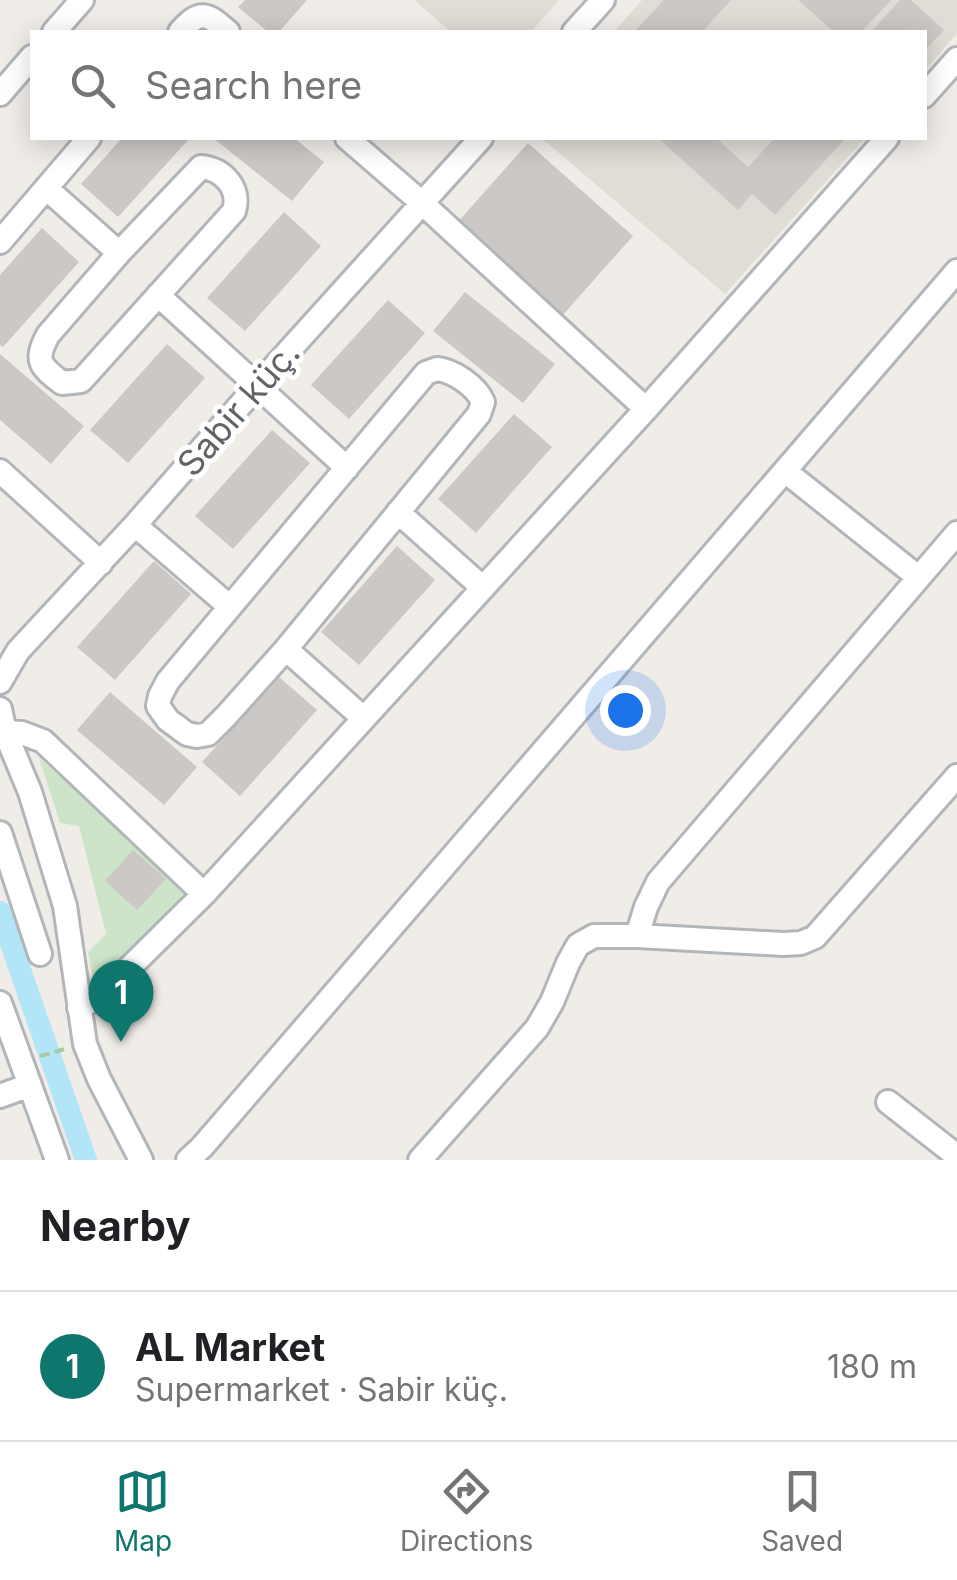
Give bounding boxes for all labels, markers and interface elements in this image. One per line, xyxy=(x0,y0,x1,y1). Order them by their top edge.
search box xyxy=(30,30,927,140)
icon: search xyxy=(65,58,120,113)
text: Search here xyxy=(145,62,362,108)
street label: Sabir küç. xyxy=(168,332,308,484)
your location xyxy=(600,685,651,736)
pin: 1 xyxy=(88,960,154,1042)
text: Nearby xyxy=(40,1200,191,1251)
text: AL Market xyxy=(135,1324,325,1370)
text: 1 xyxy=(66,1347,79,1386)
text: 180 m xyxy=(827,1347,917,1386)
text: Supermarket · Sabir küç. xyxy=(135,1370,508,1409)
tab: Map xyxy=(114,1464,172,1558)
tab: Directions xyxy=(400,1464,533,1558)
tab: Saved xyxy=(761,1464,843,1558)

